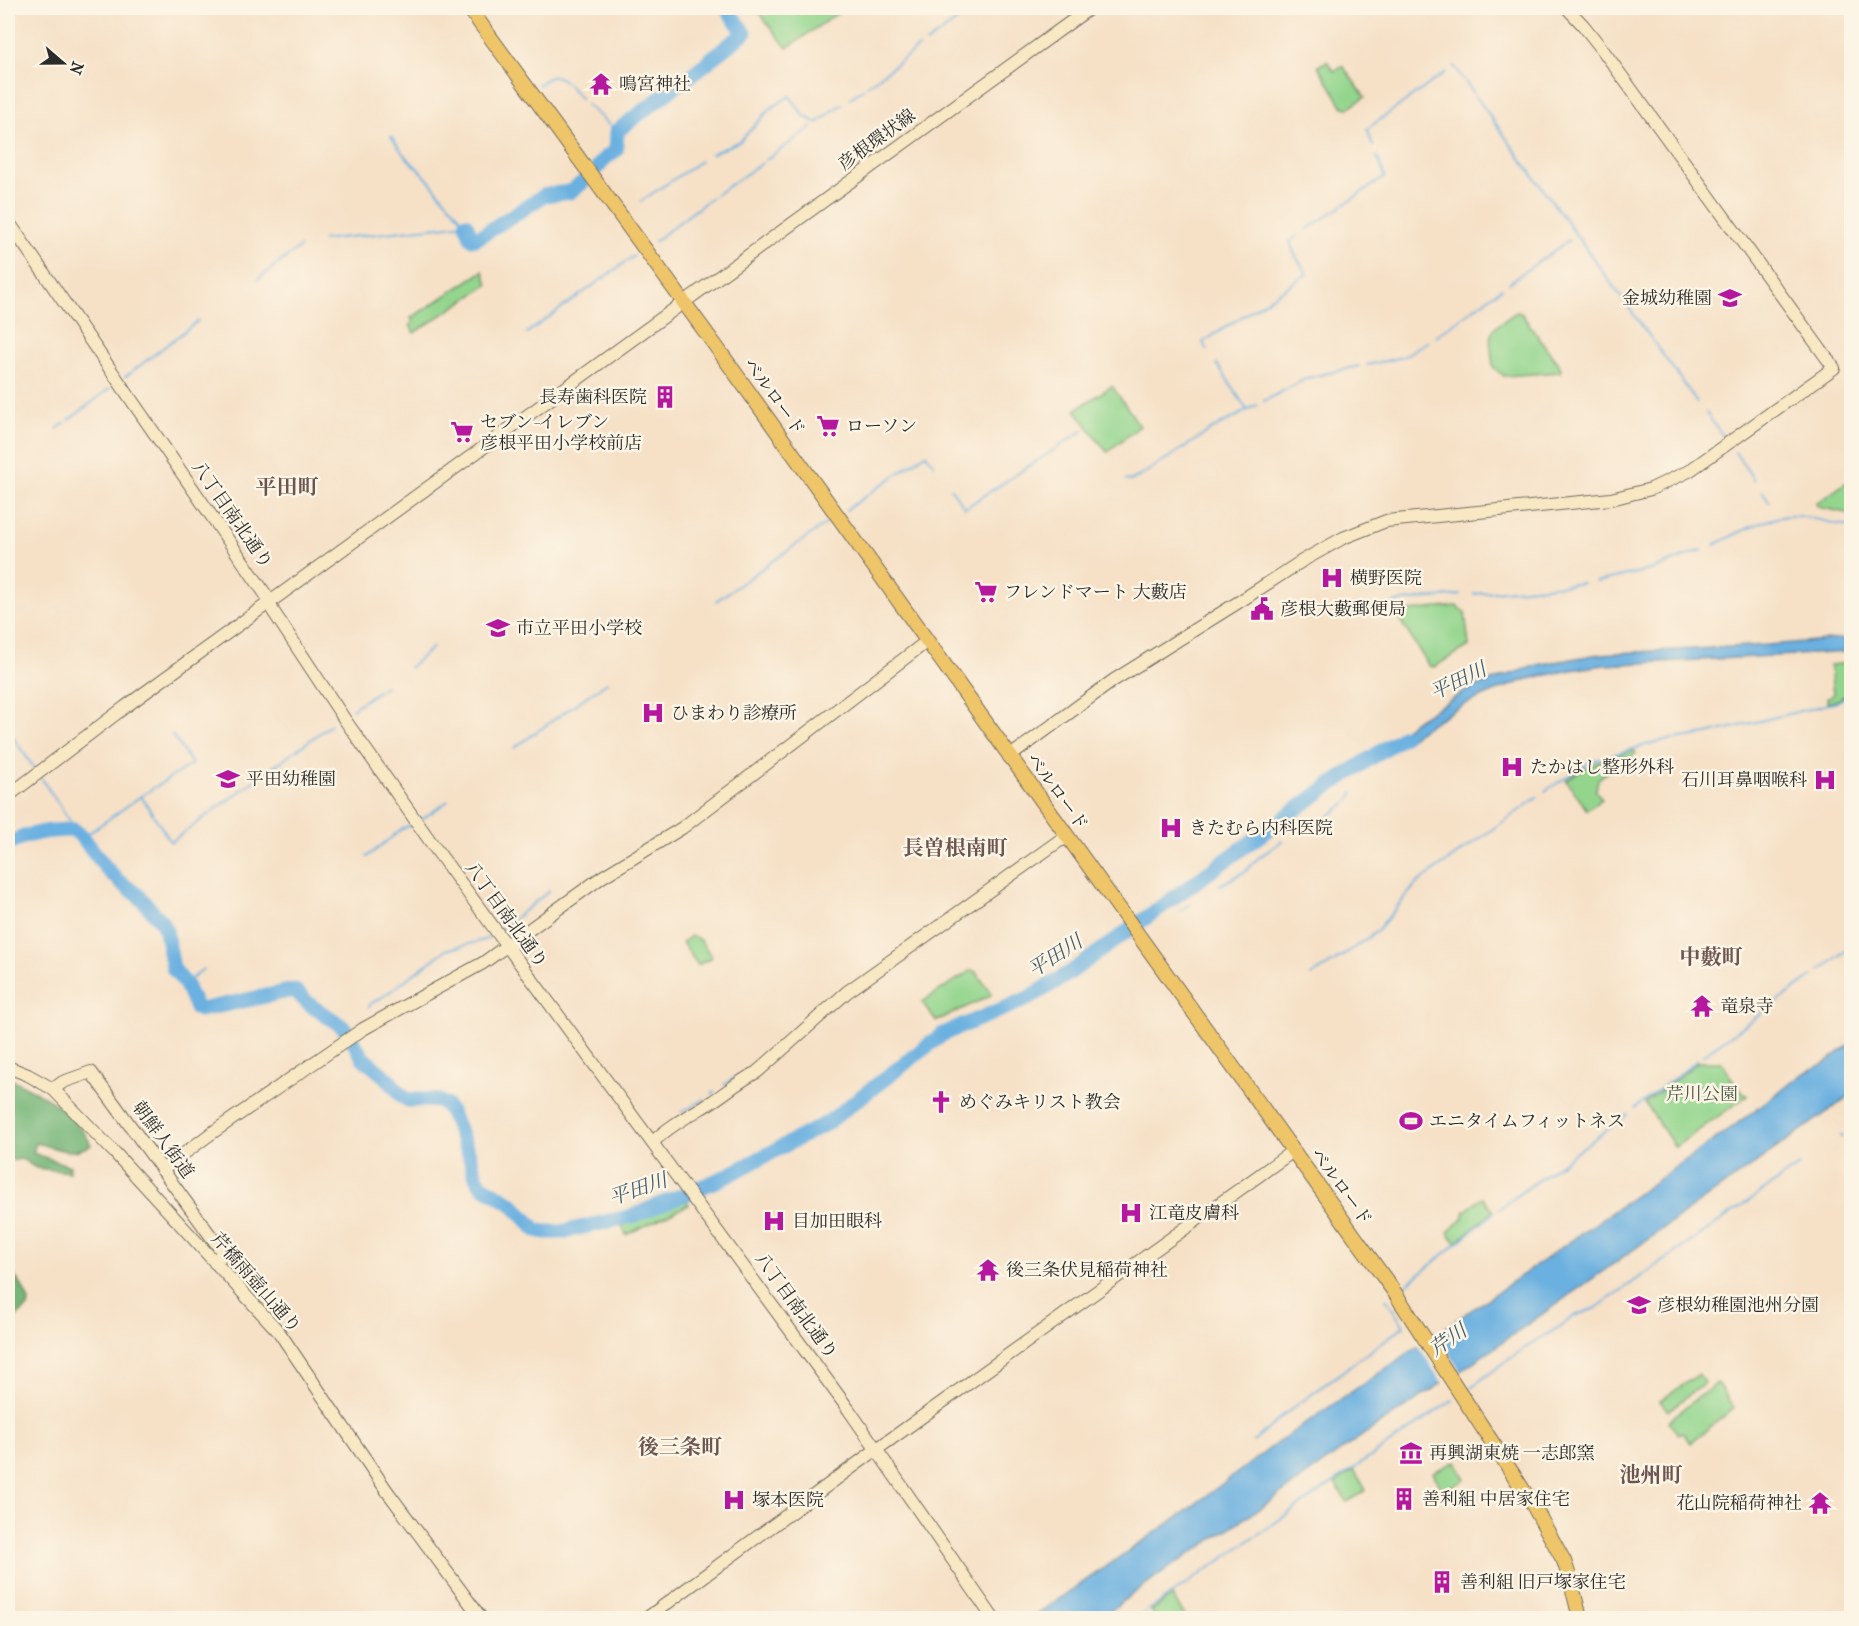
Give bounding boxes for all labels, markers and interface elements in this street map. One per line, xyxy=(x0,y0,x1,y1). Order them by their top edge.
north arrow xyxy=(33,33,93,93)
text: N xyxy=(65,59,88,78)
temple icon: 鳴宮神社 xyxy=(588,71,614,97)
place label: 鳴宮神社 xyxy=(619,74,691,95)
street label: 彦根環状線 xyxy=(834,105,920,175)
school or university icon: 金城幼稚園 xyxy=(1717,285,1743,311)
place label: 金城幼稚園 xyxy=(1622,288,1712,309)
street label: ベルロード xyxy=(739,354,809,440)
building icon: 長寿歯科医院 xyxy=(652,384,678,410)
place label: 長寿歯科医院 xyxy=(539,387,647,408)
place label: セブン-イレブン 彦根平田小学校前店 xyxy=(480,412,642,454)
supermarket icon: ローソン xyxy=(815,413,841,439)
place label: ローソン xyxy=(846,416,917,437)
supermarket icon: セブン-イレブン 彦根平田小学校前店 xyxy=(449,419,475,445)
street label: 八丁目南北通り xyxy=(187,457,277,573)
district label: 平田町 xyxy=(256,475,319,499)
hospital icon: 横野医院 xyxy=(1319,565,1345,591)
place label: 横野医院 xyxy=(1350,568,1422,589)
supermarket icon: フレンドマート 大藪店 xyxy=(973,579,999,605)
place label: フレンドマート 大藪店 xyxy=(1004,582,1187,603)
public building icon: 彦根大藪郵便局 xyxy=(1249,596,1275,622)
place label: 彦根大藪郵便局 xyxy=(1280,599,1406,620)
school or university icon: 市立平田小学校 xyxy=(485,615,511,641)
place label: 市立平田小学校 xyxy=(516,618,642,639)
water label: 平田川 xyxy=(1426,657,1492,704)
hospital icon: ひまわり診療所 xyxy=(640,700,666,726)
place label: ひまわり診療所 xyxy=(671,703,797,724)
street label: ベルロード xyxy=(1022,749,1092,835)
hospital icon: たかはし整形外科 xyxy=(1499,754,1525,780)
place label: たかはし整形外科 xyxy=(1530,757,1674,778)
school or university icon: 平田幼稚園 xyxy=(215,766,241,792)
hospital icon: 石川耳鼻咽喉科 xyxy=(1812,767,1838,793)
place label: 平田幼稚園 xyxy=(246,769,336,790)
place label: 石川耳鼻咽喉科 xyxy=(1681,770,1807,791)
hospital icon: きたむら内科医院 xyxy=(1158,815,1184,841)
place label: きたむら内科医院 xyxy=(1189,818,1333,839)
district label: 長曽根南町 xyxy=(903,836,1008,860)
street label: 八丁目南北通り xyxy=(460,858,552,972)
water label: 平田川 xyxy=(1024,929,1088,982)
district label: 中藪町 xyxy=(1680,945,1743,969)
temple icon: 竜泉寺 xyxy=(1689,993,1715,1019)
place label: 竜泉寺 xyxy=(1720,996,1774,1017)
park label: 芹川公園 xyxy=(1666,1084,1738,1105)
church icon: めぐみキリスト教会 xyxy=(928,1089,954,1115)
place label: めぐみキリスト教会 xyxy=(959,1092,1121,1113)
street label: 朝鮮人街道 xyxy=(128,1097,198,1183)
sports icon: エニタイムフィットネス xyxy=(1398,1108,1424,1134)
place label: エニタイムフィットネス xyxy=(1429,1111,1625,1132)
street label: ベルロード xyxy=(1306,1144,1376,1230)
water label: 平田川 xyxy=(606,1168,672,1210)
hospital icon: 江竜皮膚科 xyxy=(1118,1200,1144,1226)
place label: 江竜皮膚科 xyxy=(1149,1203,1239,1224)
hospital icon: 目加田眼科 xyxy=(761,1208,787,1234)
place label: 目加田眼科 xyxy=(792,1211,882,1232)
street label: 芹橋雨壺山通り xyxy=(207,1229,305,1337)
street label: 八丁目南北通り xyxy=(750,1249,842,1363)
temple icon: 後三条伏見稲荷神社 xyxy=(975,1257,1001,1283)
place label: 後三条伏見稲荷神社 xyxy=(1006,1260,1168,1281)
school or university icon: 彦根幼稚園池州分園 xyxy=(1626,1292,1652,1318)
place label: 彦根幼稚園池州分園 xyxy=(1657,1295,1819,1316)
water label: 芹川 xyxy=(1425,1318,1473,1361)
district label: 後三条町 xyxy=(638,1435,722,1459)
museum icon: 再興湖東焼 一志郎窯 xyxy=(1398,1440,1424,1466)
place label: 再興湖東焼 一志郎窯 xyxy=(1429,1443,1595,1464)
district label: 池州町 xyxy=(1620,1463,1683,1487)
building icon: 善利組 中居家住宅 xyxy=(1391,1486,1417,1512)
hospital icon: 塚本医院 xyxy=(721,1487,747,1513)
place label: 善利組 中居家住宅 xyxy=(1422,1489,1570,1510)
place label: 塚本医院 xyxy=(752,1490,824,1511)
temple icon: 花山院稲荷神社 xyxy=(1807,1490,1833,1516)
place label: 花山院稲荷神社 xyxy=(1676,1493,1802,1514)
building icon: 善利組 旧戸塚家住宅 xyxy=(1429,1569,1455,1595)
place label: 善利組 旧戸塚家住宅 xyxy=(1460,1572,1626,1593)

